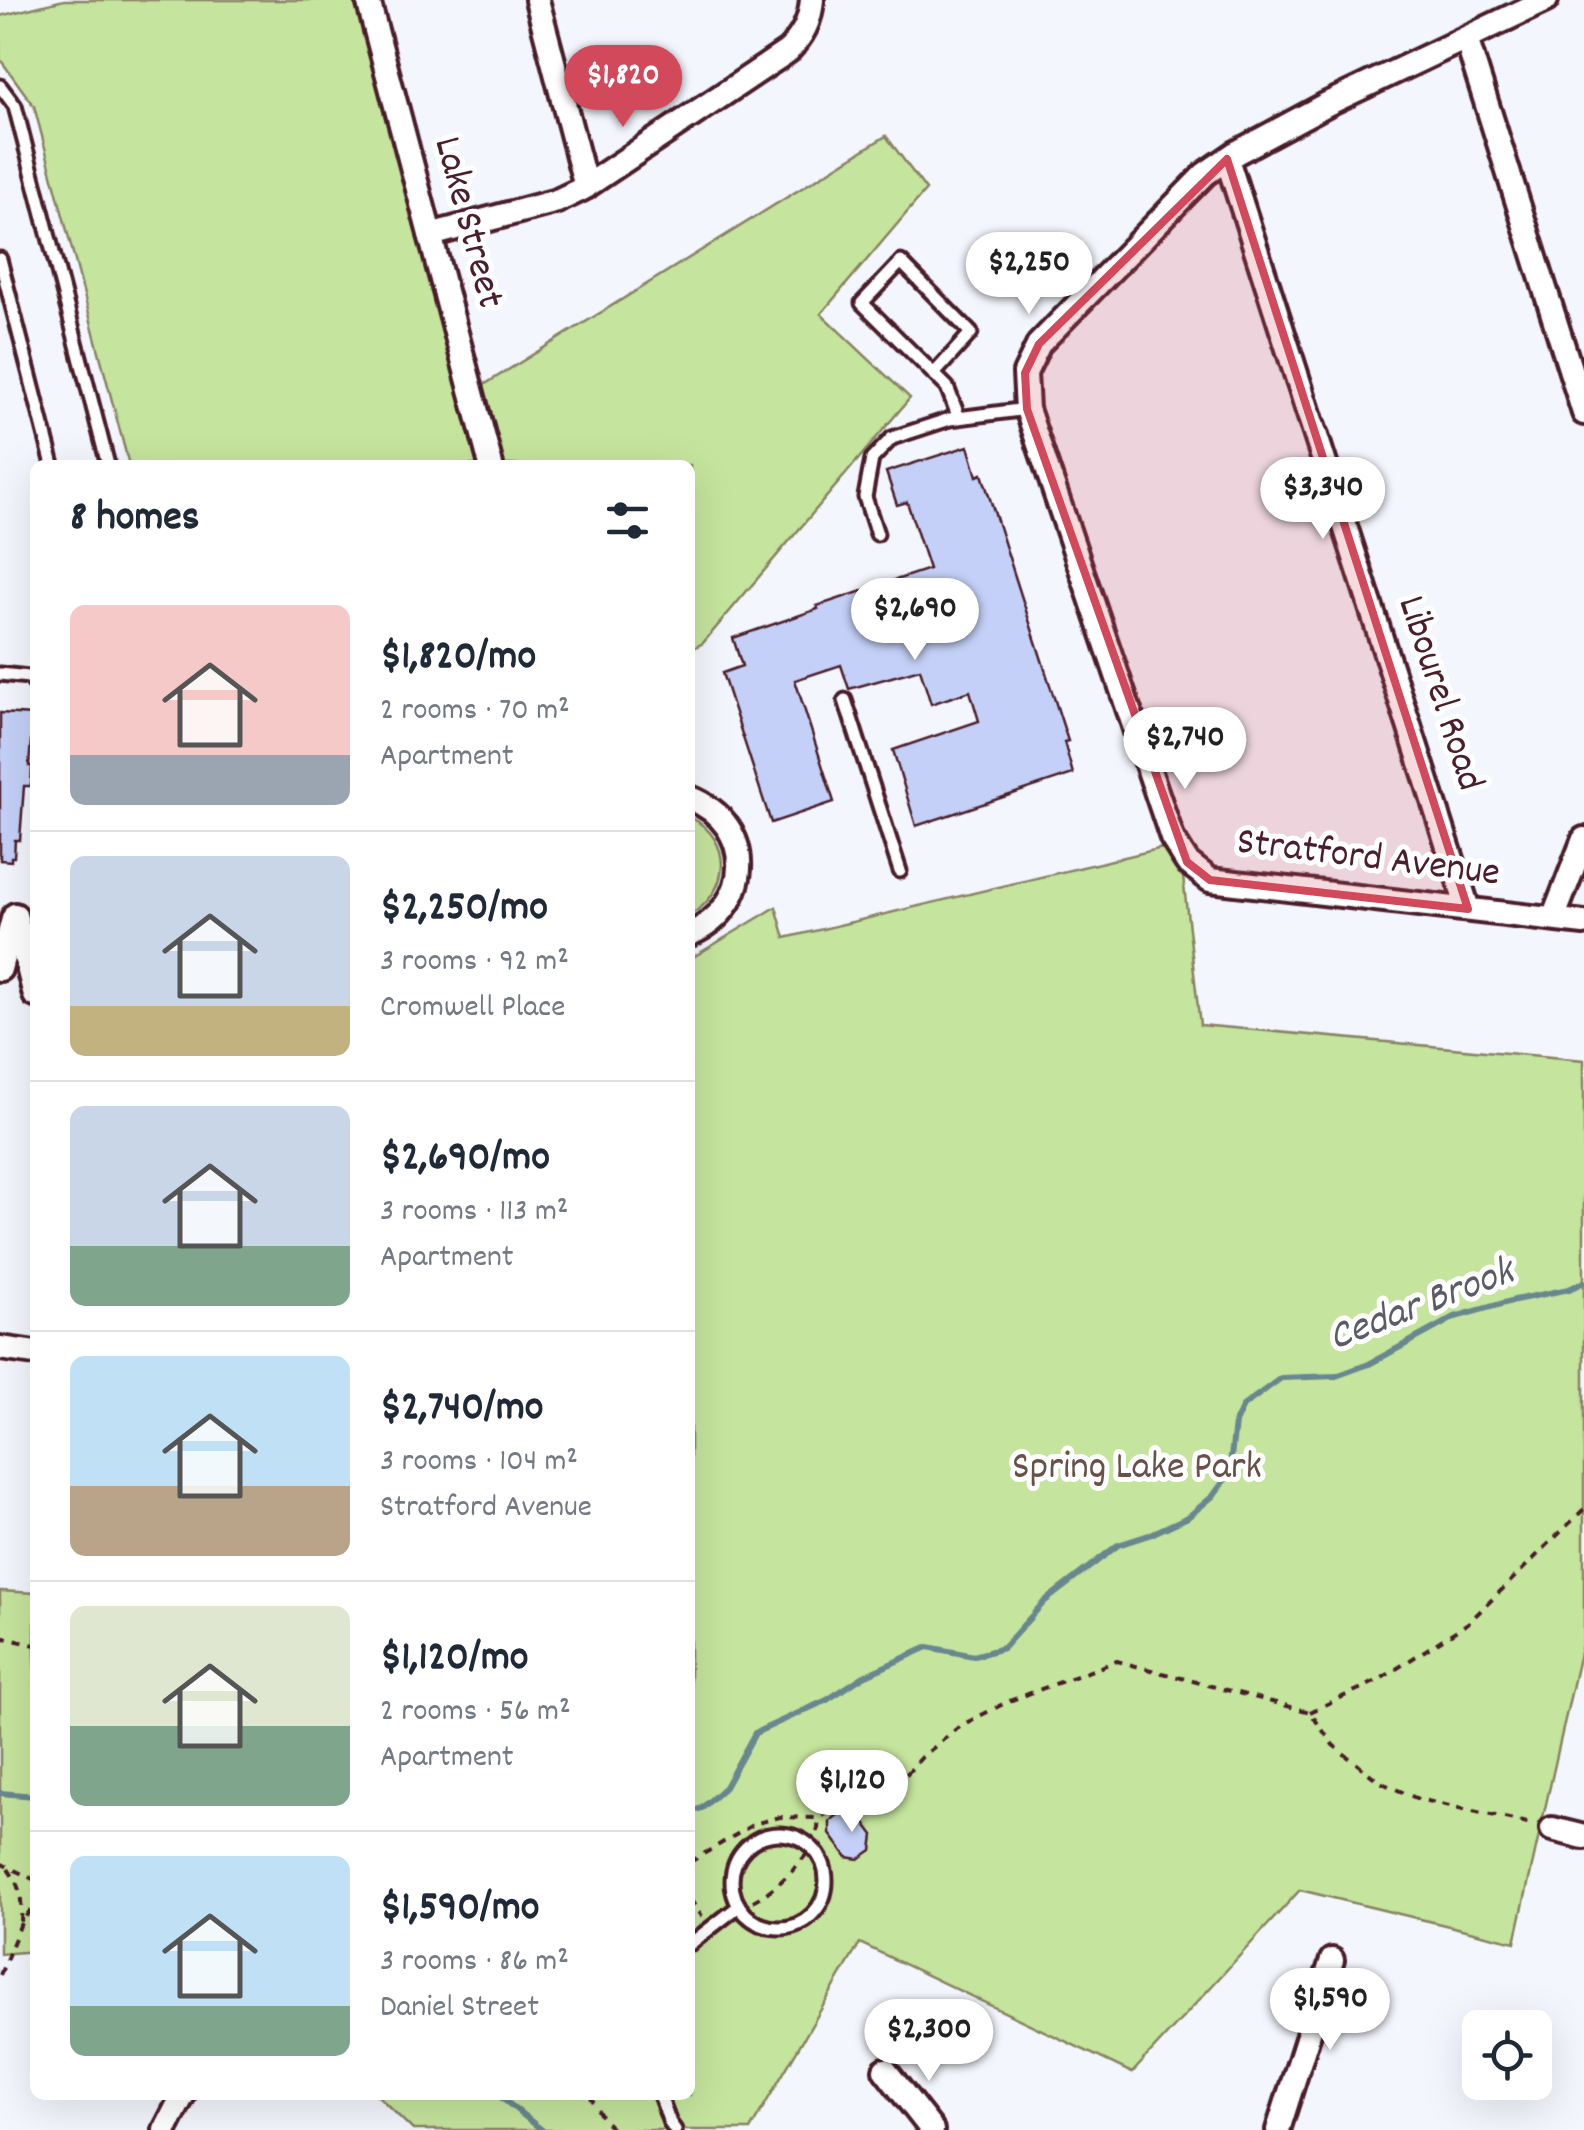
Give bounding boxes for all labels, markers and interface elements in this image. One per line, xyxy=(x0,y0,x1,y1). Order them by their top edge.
pin: $1,820 xyxy=(542,45,704,130)
text: $1,820 xyxy=(586,54,660,100)
street label: Lake Street xyxy=(416,131,516,315)
pin: $2,250 xyxy=(948,232,1110,317)
text: $2,250 xyxy=(988,241,1070,287)
pin: $3,340 xyxy=(1242,457,1404,542)
text: $3,340 xyxy=(1282,466,1364,512)
text: 8 homes xyxy=(70,490,199,550)
icon: filters xyxy=(600,493,655,548)
pin: $2,690 xyxy=(834,578,996,663)
text: $2,690 xyxy=(873,587,957,633)
street label: Libourel Road xyxy=(1380,589,1496,799)
text: $1,820/mo xyxy=(380,629,536,689)
icon: home xyxy=(150,645,270,765)
text: 2 rooms · 70 m² xyxy=(380,689,570,735)
pin: $2,740 xyxy=(1104,707,1266,792)
text: $2,740 xyxy=(1145,716,1225,762)
text: Apartment xyxy=(380,735,514,781)
street label: Stratford Avenue xyxy=(1233,816,1503,904)
text: $2,250/mo xyxy=(380,880,548,940)
icon: home xyxy=(150,896,270,1016)
text: 3 rooms · 92 m² xyxy=(380,940,569,986)
text: Cromwell Place xyxy=(380,986,565,1032)
text: $2,690/mo xyxy=(380,1130,550,1190)
icon: home xyxy=(150,1146,270,1266)
text: 3 rooms · 113 m² xyxy=(380,1190,569,1236)
text: Apartment xyxy=(380,1236,514,1282)
water label: Cedar Brook xyxy=(1321,1243,1527,1370)
text: $2,740/mo xyxy=(380,1380,544,1440)
icon: home xyxy=(150,1396,270,1516)
text: 3 rooms · 104 m² xyxy=(380,1440,578,1486)
park label: Spring Lake Park xyxy=(1012,1441,1262,1498)
text: Stratford Avenue xyxy=(380,1486,592,1532)
text: $1,120/mo xyxy=(380,1630,528,1690)
icon: home xyxy=(150,1646,270,1766)
text: 2 rooms · 56 m² xyxy=(380,1690,571,1736)
text: Apartment xyxy=(380,1736,514,1782)
pin: $1,120 xyxy=(771,1750,933,1835)
text: $1,120 xyxy=(818,1759,886,1805)
text: $1,590/mo xyxy=(380,1880,540,1940)
icon: home xyxy=(150,1896,270,2016)
text: 3 rooms · 86 m² xyxy=(380,1940,569,1986)
pin: $1,590 xyxy=(1249,1968,1411,2053)
text: $1,590 xyxy=(1292,1977,1368,2023)
text: Daniel Street xyxy=(380,1986,539,2032)
pin: $2,300 xyxy=(848,1999,1010,2084)
text: $2,300 xyxy=(886,2008,972,2054)
map controls xyxy=(1462,2010,1552,2100)
button: locate xyxy=(1462,2010,1552,2100)

